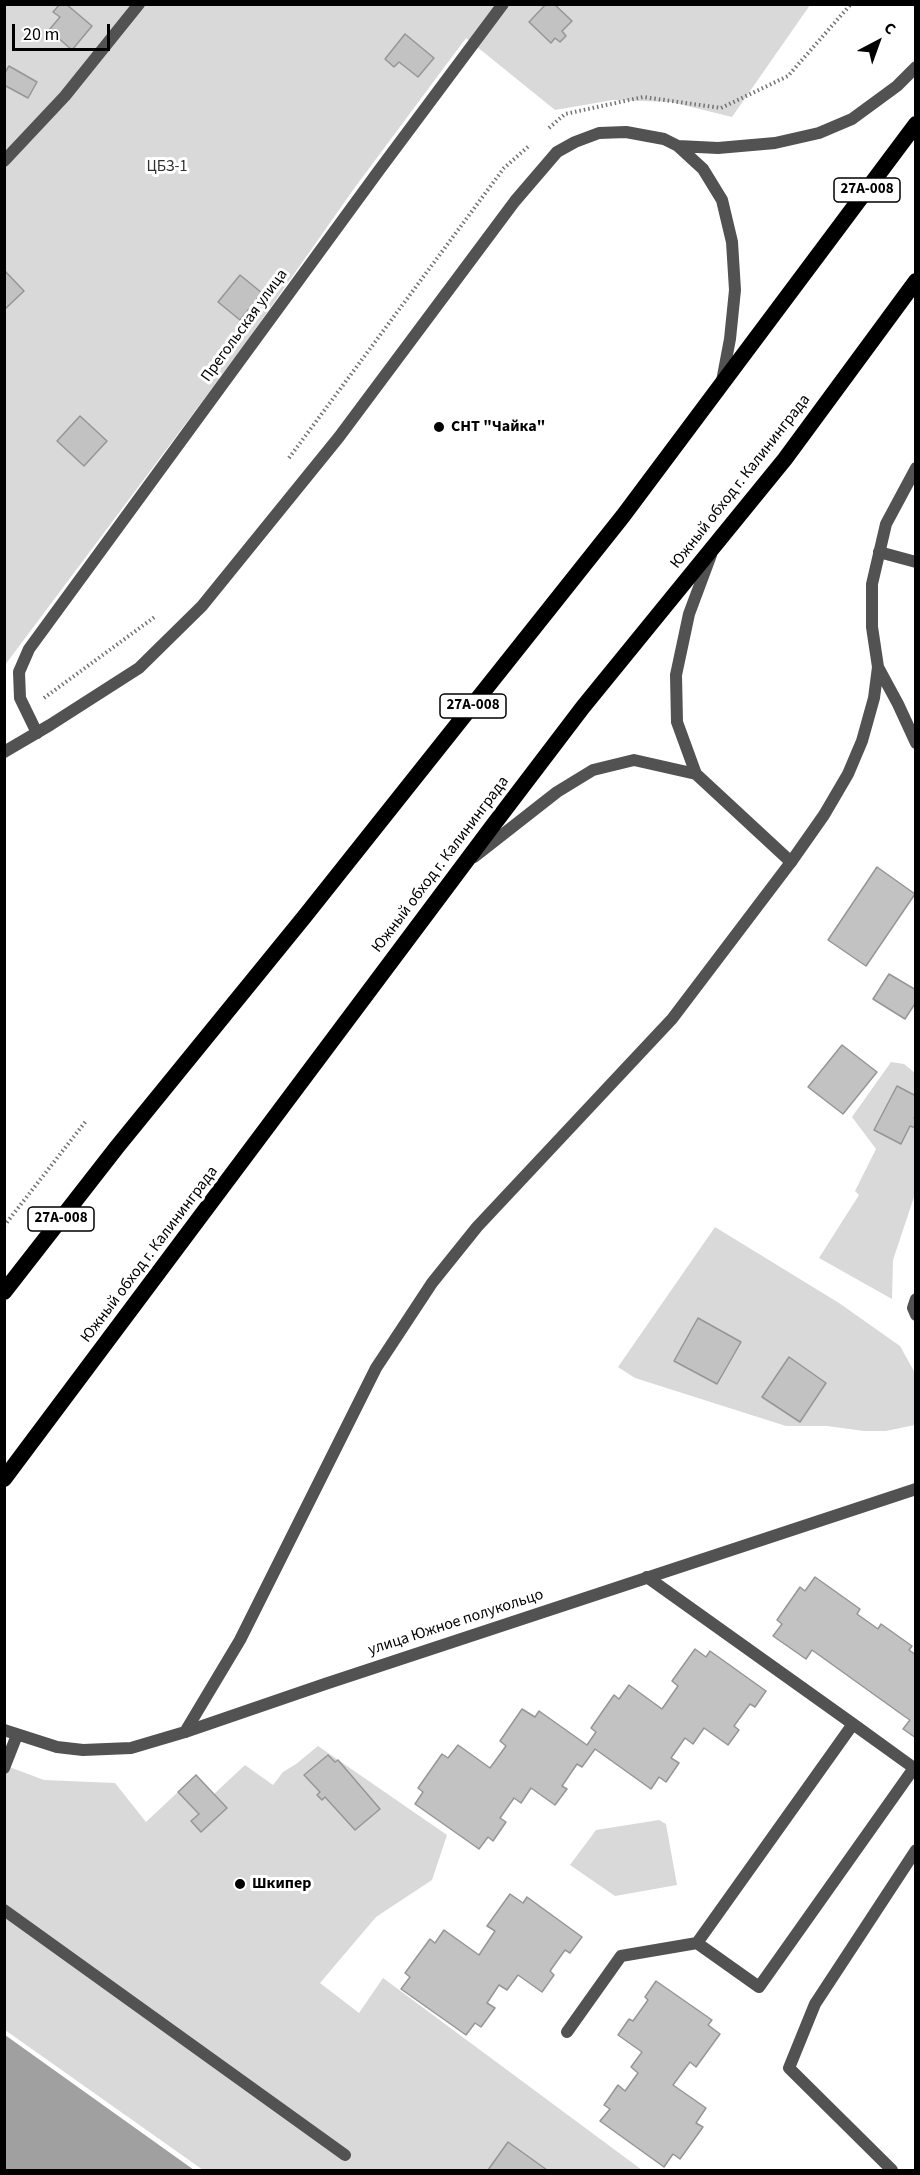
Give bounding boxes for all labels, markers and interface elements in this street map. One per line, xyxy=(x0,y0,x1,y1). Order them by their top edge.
scale bar xyxy=(15,12,112,50)
north arrow xyxy=(848,12,908,72)
text: С xyxy=(879,17,901,40)
text: 20 m xyxy=(23,22,59,47)
park label: ЦБЗ-1 xyxy=(147,157,187,177)
road number: 27А-008 xyxy=(834,178,900,202)
street label: Прегольская улица xyxy=(198,266,292,386)
street label: Южный обход г. Калининграда xyxy=(667,391,815,573)
place label: СНТ "Чайка" xyxy=(451,417,545,437)
marker: СНТ "Чайка" xyxy=(432,420,446,434)
road number: 27А-008 xyxy=(440,694,506,718)
street label: Южный обход г. Калининграда xyxy=(368,773,514,957)
street label: Южный обход г. Калининграда xyxy=(77,1163,223,1347)
road number: 27А-008 xyxy=(28,1207,94,1231)
street label: улица Южное полукольцо xyxy=(366,1586,546,1660)
place label: Шкипер xyxy=(252,1874,311,1894)
marker: Шкипер xyxy=(233,1877,247,1891)

